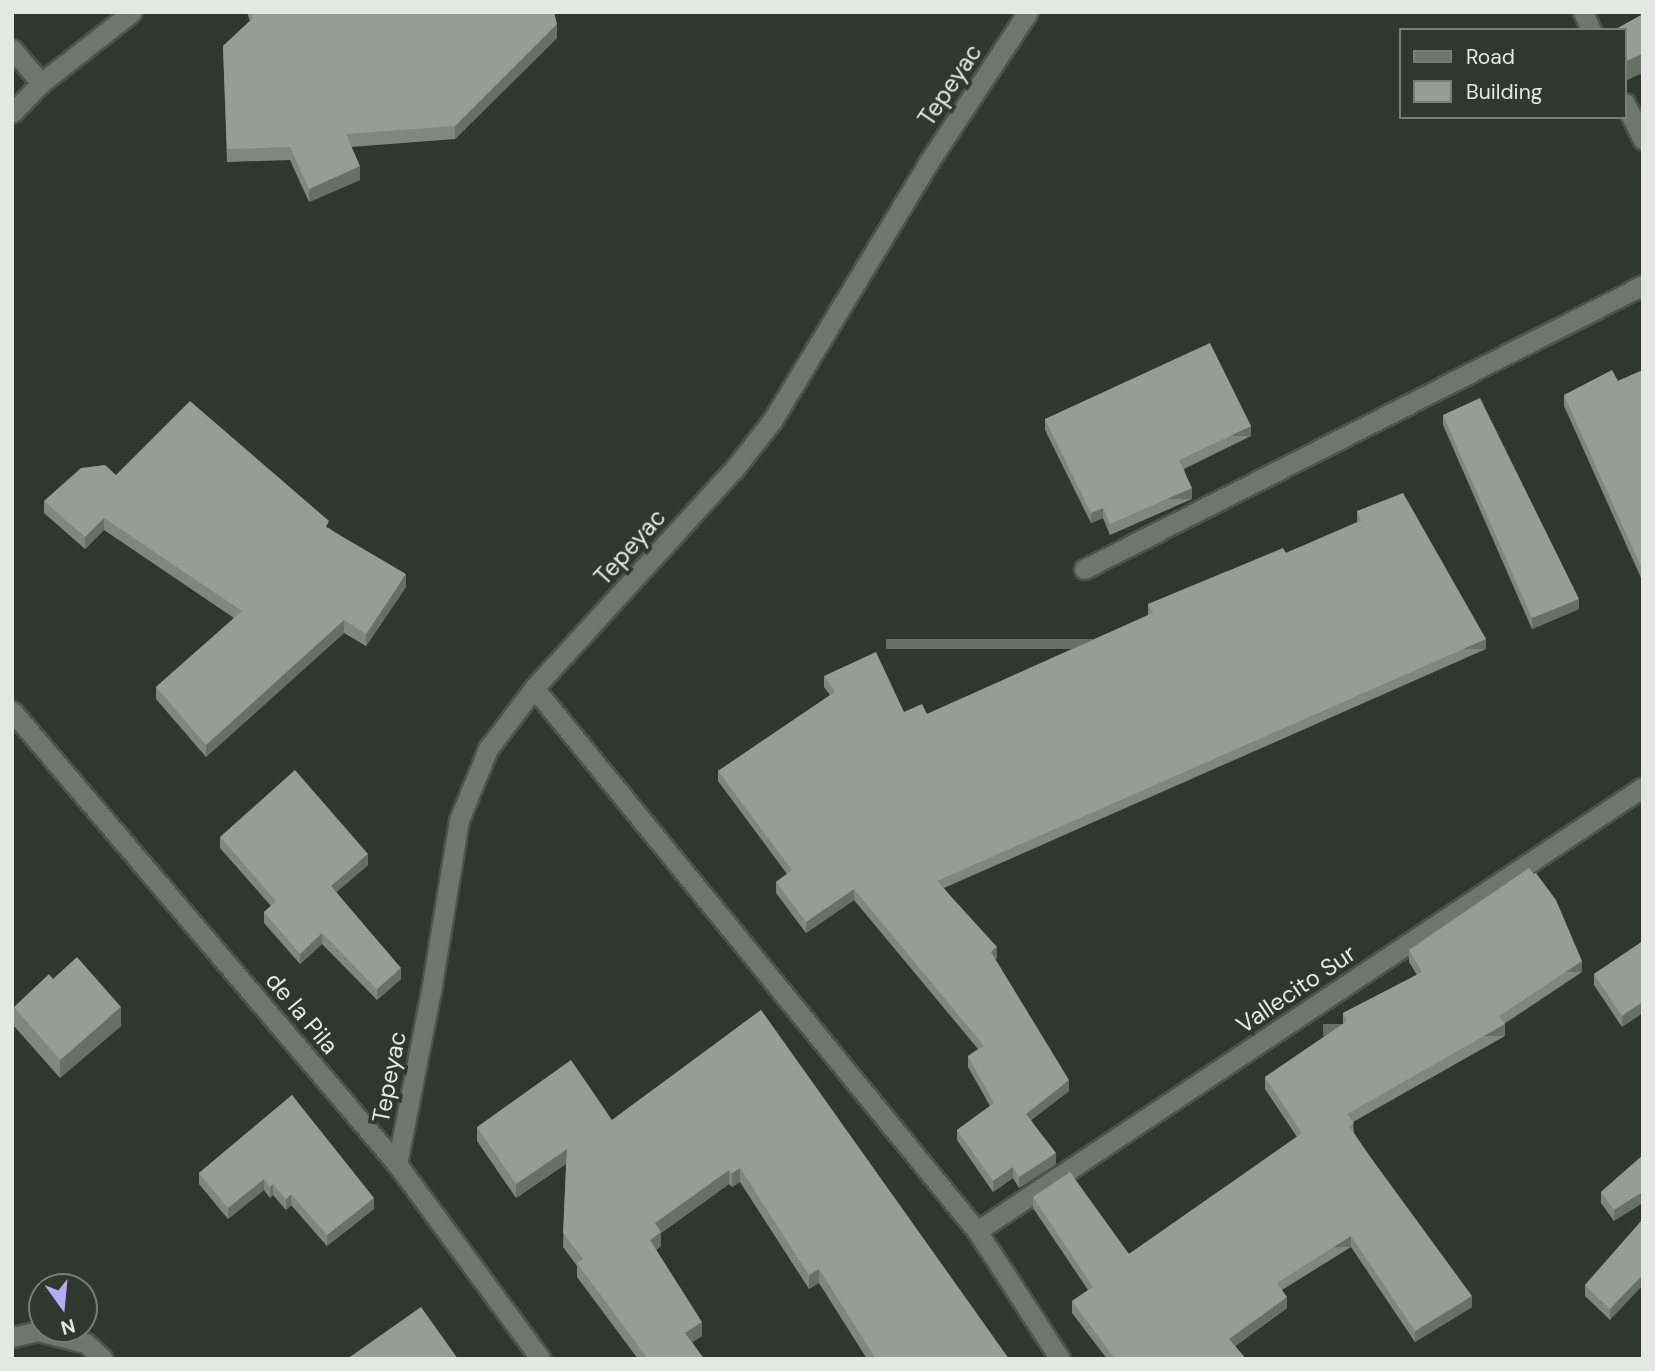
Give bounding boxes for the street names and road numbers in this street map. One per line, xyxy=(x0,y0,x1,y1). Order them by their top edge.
street label: Tepeyac xyxy=(912,39,988,131)
street label: Tepeyac xyxy=(588,503,672,591)
street label: Vallecito Sur xyxy=(1231,939,1361,1039)
street label: de la Pila xyxy=(259,966,345,1060)
street label: Tepeyac xyxy=(366,1029,412,1125)

